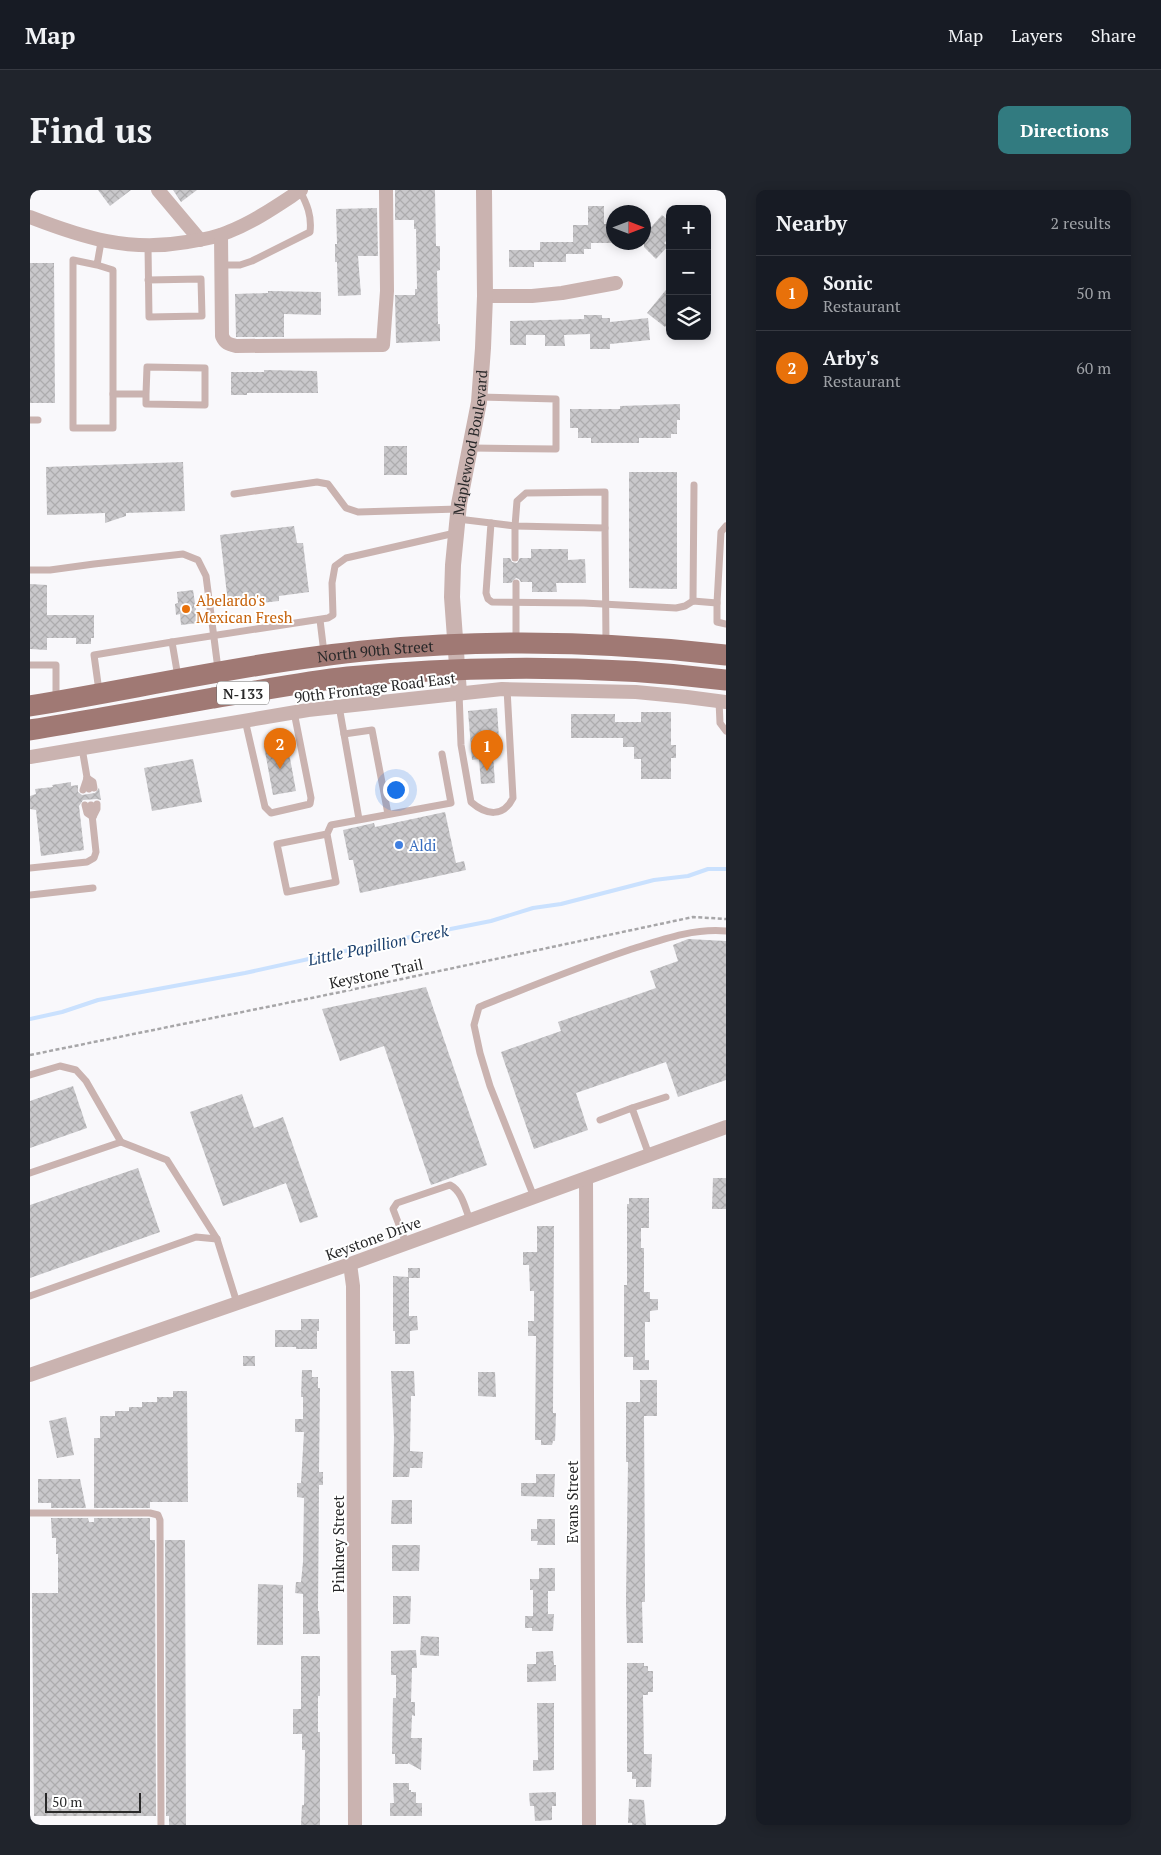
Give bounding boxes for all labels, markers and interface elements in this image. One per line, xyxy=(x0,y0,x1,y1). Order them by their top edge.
text: Map xyxy=(25,19,75,51)
text: Map xyxy=(948,23,983,47)
text: Layers xyxy=(1011,23,1063,47)
text: Share xyxy=(1091,23,1136,47)
button: Directions xyxy=(998,106,1131,154)
text: Find us xyxy=(30,107,152,153)
north arrow xyxy=(606,205,651,250)
map controls xyxy=(666,205,711,340)
button: + xyxy=(666,205,711,250)
text: Nearby xyxy=(776,209,847,237)
text: 2 results xyxy=(1051,212,1111,234)
button: − xyxy=(666,250,711,295)
text: Sonic xyxy=(823,270,873,295)
text: 1 xyxy=(787,282,797,304)
text: 50 m xyxy=(1076,282,1111,304)
button: layers xyxy=(666,295,711,340)
text: Restaurant xyxy=(823,295,901,317)
text: Arby's xyxy=(823,345,879,370)
text: 2 xyxy=(787,357,797,379)
text: 60 m xyxy=(1076,357,1111,379)
street label: Maplewood Boulevard xyxy=(448,369,491,516)
text: Restaurant xyxy=(823,370,901,392)
place label: Abelardo's Mexican Fresh xyxy=(196,590,293,627)
marker: Abelardo's Mexican Fresh xyxy=(180,603,192,615)
street label: North 90th Street xyxy=(316,636,435,666)
street label: 90th Frontage Road East xyxy=(293,667,457,707)
road number: N-133 xyxy=(217,682,269,704)
pin: 2 xyxy=(264,728,296,769)
pin: 1 xyxy=(471,730,503,771)
your location xyxy=(383,777,409,803)
place label: Aldi xyxy=(409,835,437,855)
marker: Aldi xyxy=(393,839,405,851)
water label: Little Papillion Creek xyxy=(305,919,450,971)
street label: Keystone Trail xyxy=(327,953,425,993)
street label: Keystone Drive xyxy=(323,1211,423,1265)
street label: Evans Street xyxy=(562,1460,582,1543)
street label: Pinkney Street xyxy=(328,1495,348,1593)
scale bar xyxy=(45,1790,141,1813)
text: 50 m xyxy=(52,1792,82,1811)

